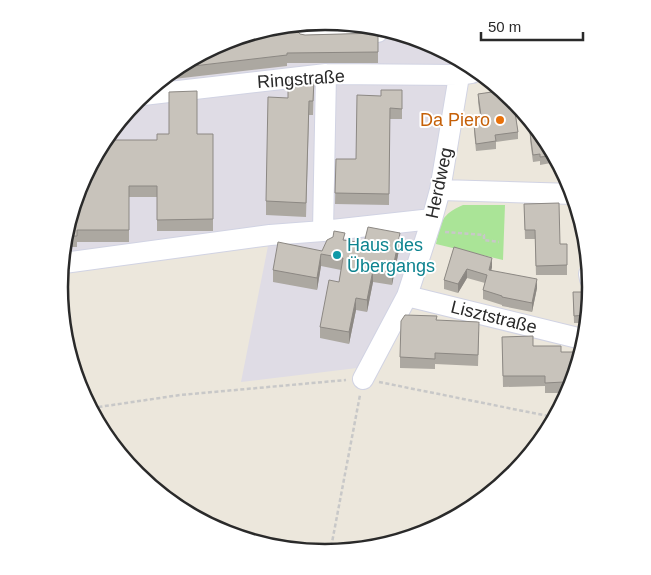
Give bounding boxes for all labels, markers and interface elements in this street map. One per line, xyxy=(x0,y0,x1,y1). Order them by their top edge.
scale bar xyxy=(481,10,584,42)
text: 50 m xyxy=(488,18,521,35)
street label: Ringstraße xyxy=(256,66,346,92)
place label: Da Piero xyxy=(420,110,490,130)
marker: Da Piero xyxy=(494,114,506,126)
street label: Herdweg xyxy=(422,146,456,220)
place label: Haus des Übergangs xyxy=(347,235,435,276)
marker: Haus des Übergangs xyxy=(331,249,343,261)
street label: Lisztstraße xyxy=(449,297,539,337)

